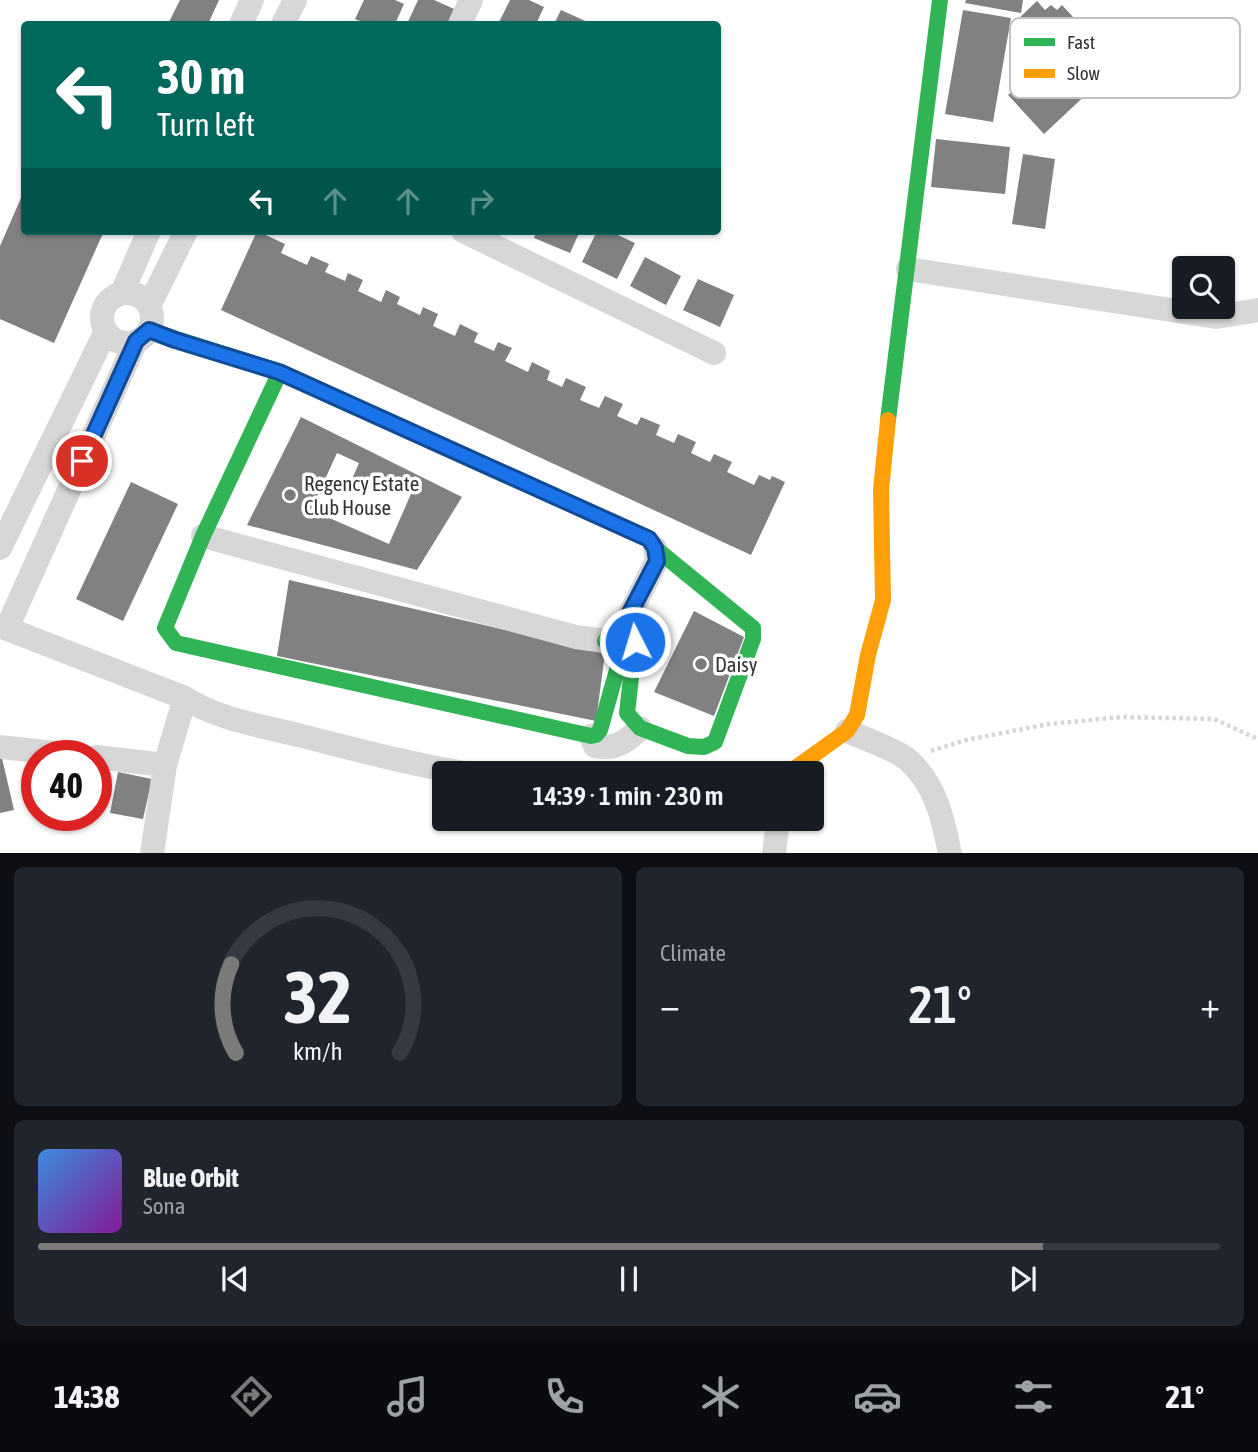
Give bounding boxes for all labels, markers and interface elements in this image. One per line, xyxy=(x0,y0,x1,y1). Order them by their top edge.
legend xyxy=(1010,18,1240,98)
text: Fast xyxy=(1067,31,1095,53)
text: 30 m xyxy=(157,48,245,104)
icon: left xyxy=(42,49,133,140)
text: Slow xyxy=(1067,62,1101,84)
text: Turn left xyxy=(157,106,255,143)
icon: left xyxy=(243,182,281,220)
icon: ahead xyxy=(316,182,354,220)
icon: ahead xyxy=(389,182,427,220)
icon: right xyxy=(462,182,500,220)
map controls xyxy=(1172,256,1235,319)
button: search xyxy=(1172,256,1235,319)
pin xyxy=(52,431,112,491)
icon: arrive xyxy=(63,442,101,480)
place label: Regency Estate Club House xyxy=(304,471,419,519)
marker: Regency Estate Club House xyxy=(282,487,298,503)
position arrow xyxy=(598,605,672,679)
place label: Daisy xyxy=(715,652,758,676)
marker: Daisy xyxy=(693,656,709,672)
speed limit sign: 40 xyxy=(21,740,112,831)
text: 14:39 · 1 min · 230 m xyxy=(533,781,723,811)
text: Climate xyxy=(660,940,726,966)
text: 32 xyxy=(284,955,352,1038)
text: 21° xyxy=(908,974,972,1034)
text: − xyxy=(660,983,680,1026)
text: + xyxy=(1200,983,1220,1026)
text: km/h xyxy=(293,1036,343,1064)
text: Blue Orbit xyxy=(143,1163,239,1193)
text: Sona xyxy=(143,1193,185,1219)
icon: previous xyxy=(216,1260,254,1298)
icon: pause xyxy=(610,1260,648,1298)
icon: next xyxy=(1004,1260,1042,1298)
icon: directions xyxy=(227,1372,276,1421)
icon: music xyxy=(383,1372,432,1421)
icon: phone xyxy=(540,1372,589,1421)
icon: climate xyxy=(696,1372,745,1421)
icon: car xyxy=(853,1372,902,1421)
icon: filters xyxy=(1009,1372,1058,1421)
text: 14:38 xyxy=(54,1378,120,1415)
text: 21° xyxy=(1165,1378,1204,1415)

